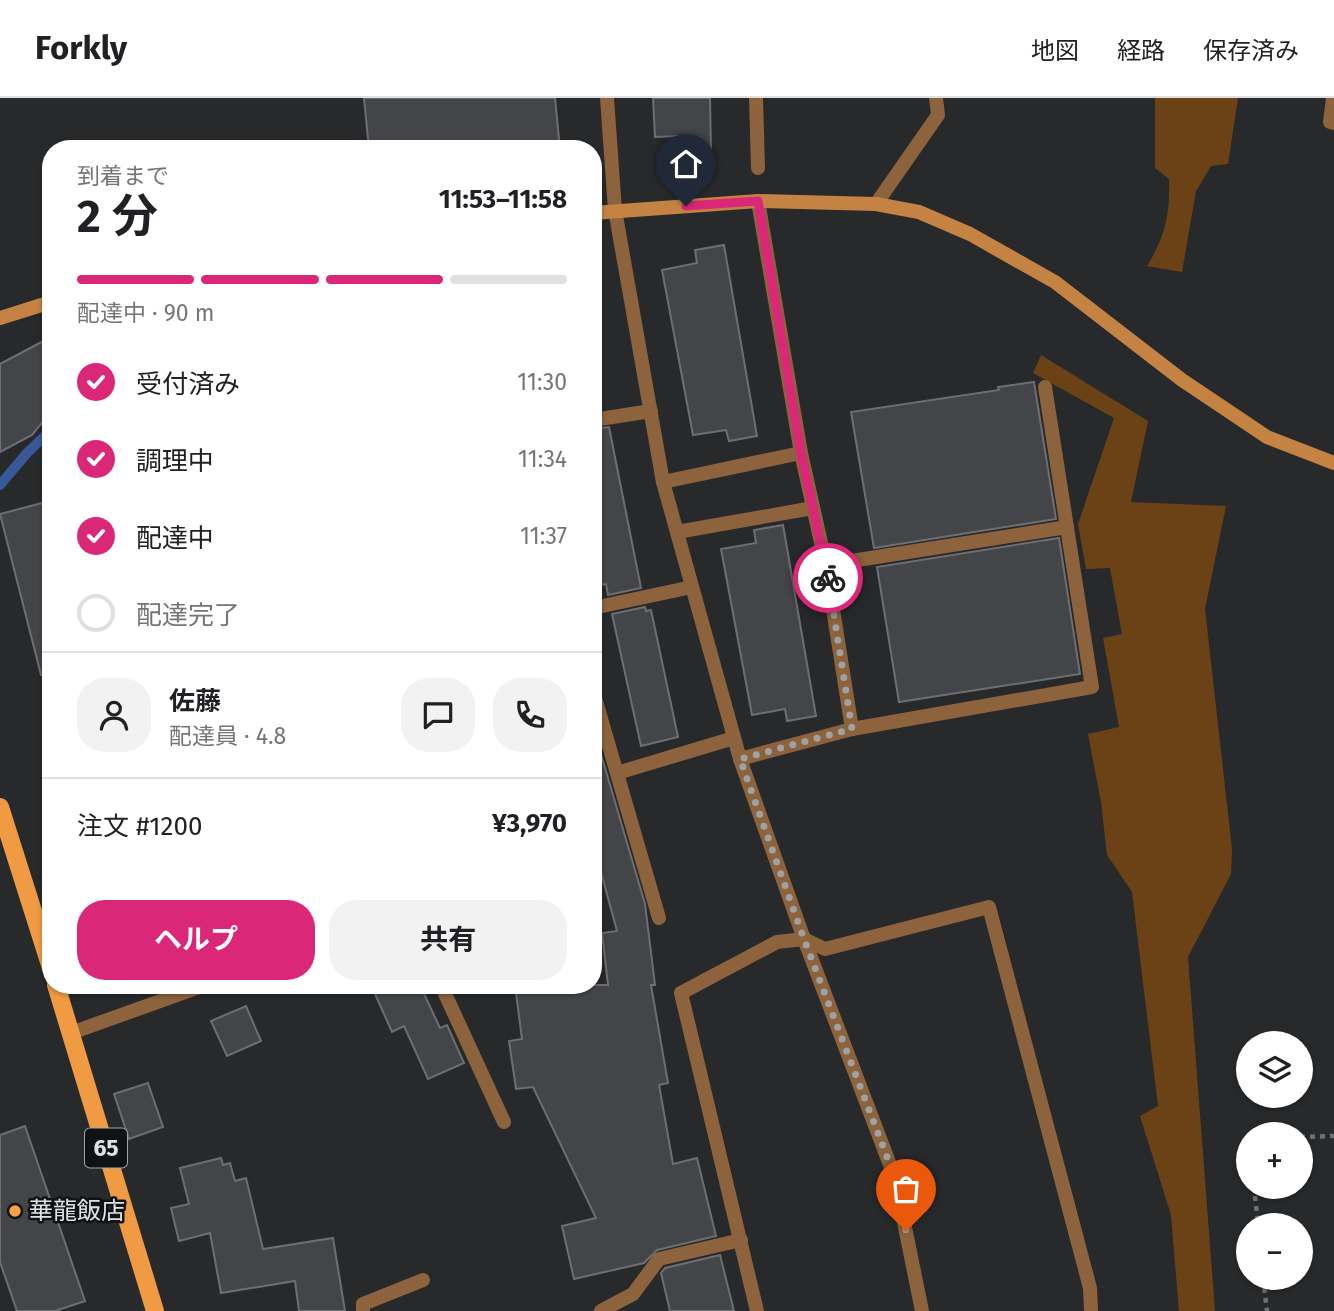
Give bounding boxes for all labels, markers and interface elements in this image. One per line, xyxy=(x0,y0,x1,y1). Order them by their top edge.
text: Forkly xyxy=(35,28,127,68)
text: 地図 xyxy=(1031,37,1079,65)
text: 経路 xyxy=(1117,37,1165,65)
text: 保存済み xyxy=(1203,37,1299,65)
pin xyxy=(656,134,716,206)
icon: home xyxy=(667,145,705,183)
text: 到着まで xyxy=(77,162,169,190)
text: 11:53–11:58 xyxy=(439,184,567,215)
text: 2 分 xyxy=(77,189,158,244)
text: 配達中 · 90 m xyxy=(77,299,214,327)
icon: check xyxy=(77,363,115,401)
text: 11:30 xyxy=(517,368,567,396)
text: 受付済み xyxy=(136,369,240,400)
icon: check xyxy=(77,440,115,478)
text: 11:34 xyxy=(518,445,567,473)
text: 調理中 xyxy=(136,446,214,477)
icon: check xyxy=(77,517,115,555)
text: 11:37 xyxy=(520,522,567,550)
text: 配達中 xyxy=(136,523,214,554)
courier xyxy=(793,543,863,613)
icon: bike xyxy=(809,559,847,597)
text: 配達完了 xyxy=(136,600,240,631)
button: person xyxy=(77,678,151,752)
button: chat xyxy=(401,678,475,752)
button: phone xyxy=(493,678,567,752)
text: 佐藤 xyxy=(169,686,221,717)
text: 配達員 · 4.8 xyxy=(169,722,286,750)
text: ¥3,970 xyxy=(492,808,567,839)
text: 注文 #1200 xyxy=(77,811,203,842)
button: ヘルプ xyxy=(77,900,315,980)
button: 共有 xyxy=(329,900,567,980)
map controls xyxy=(1236,1031,1313,1290)
button: layers xyxy=(1236,1031,1313,1108)
button: + xyxy=(1236,1122,1313,1199)
road number: 65 xyxy=(85,1128,127,1168)
pin xyxy=(876,1159,936,1231)
icon: bag xyxy=(887,1170,925,1208)
place label: 華龍飯店 xyxy=(29,1197,125,1225)
marker: 華龍飯店 xyxy=(7,1203,23,1219)
button: − xyxy=(1236,1213,1313,1290)

